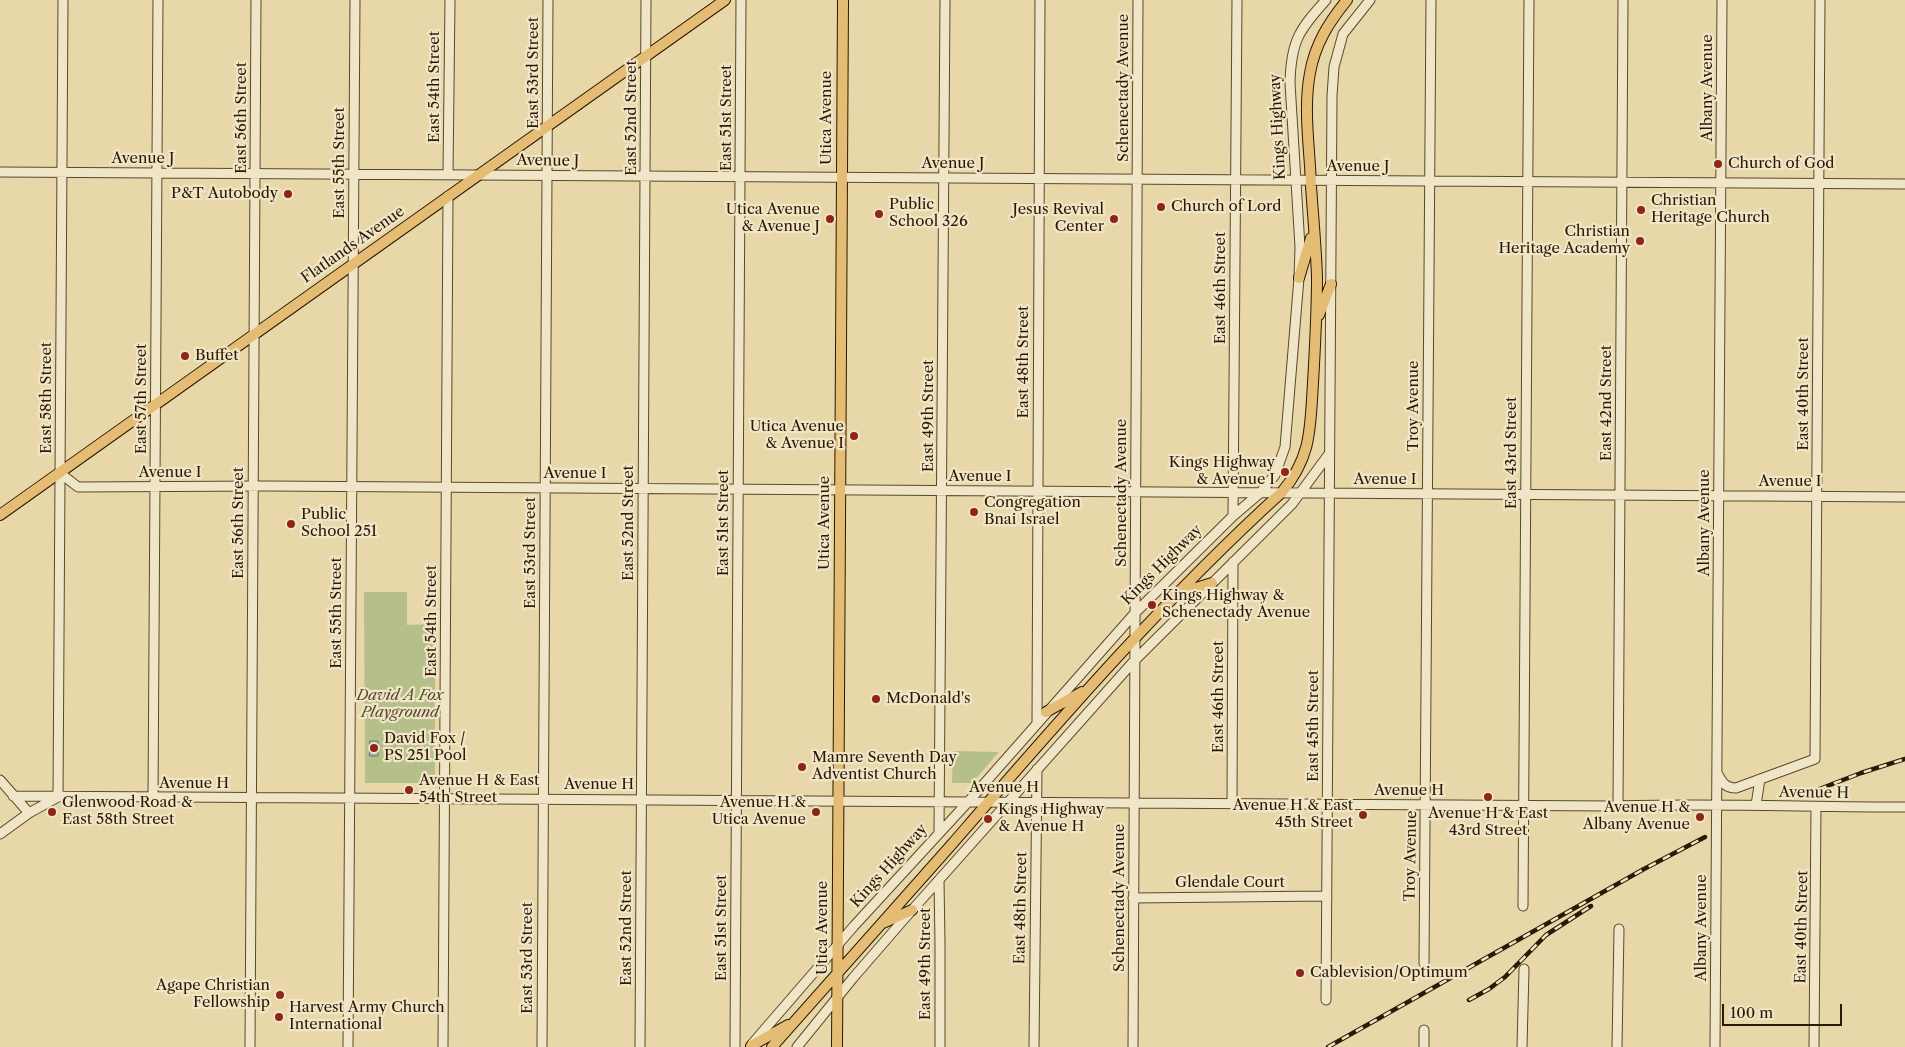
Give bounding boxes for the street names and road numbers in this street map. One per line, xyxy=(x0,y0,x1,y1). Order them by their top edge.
street label: Schenectady Avenue xyxy=(1115,14,1133,162)
street label: East 53rd Street xyxy=(525,17,543,129)
street label: East 54th Street xyxy=(426,31,444,143)
street label: Albany Avenue xyxy=(1699,34,1717,142)
street label: East 52nd Street xyxy=(623,60,641,176)
street label: East 56th Street xyxy=(233,62,251,174)
street label: East 51st Street xyxy=(718,65,736,171)
street label: Utica Avenue xyxy=(818,71,836,165)
street label: Kings Highway xyxy=(1266,73,1290,181)
street label: East 55th Street xyxy=(331,107,349,219)
street label: Avenue J xyxy=(112,150,174,168)
street label: Avenue J xyxy=(516,151,580,171)
street label: Avenue J xyxy=(922,155,984,173)
street label: Avenue J xyxy=(1327,158,1389,176)
street label: Flatlands Avenue xyxy=(298,203,408,287)
street label: East 46th Street xyxy=(1212,232,1230,344)
street label: East 48th Street xyxy=(1015,306,1033,418)
street label: East 40th Street xyxy=(1795,337,1813,451)
street label: East 58th Street xyxy=(38,342,56,454)
street label: East 57th Street xyxy=(133,344,151,454)
street label: East 42nd Street xyxy=(1598,345,1616,461)
street label: East 49th Street xyxy=(920,360,938,472)
street label: Troy Avenue xyxy=(1405,361,1423,451)
street label: East 43rd Street xyxy=(1503,397,1521,509)
street label: Schenectady Avenue xyxy=(1113,419,1131,567)
street label: Avenue I xyxy=(139,464,201,482)
street label: Avenue I xyxy=(544,465,606,483)
street label: East 52nd Street xyxy=(620,465,638,581)
street label: East 56th Street xyxy=(230,467,248,579)
street label: Avenue I xyxy=(949,468,1011,486)
street label: Albany Avenue xyxy=(1696,469,1714,577)
street label: East 51st Street xyxy=(715,470,733,576)
street label: Avenue I xyxy=(1354,471,1416,489)
street label: Avenue I xyxy=(1759,473,1821,491)
street label: Utica Avenue xyxy=(816,476,834,570)
street label: East 53rd Street xyxy=(522,497,540,609)
street label: Kings Highway xyxy=(1118,521,1206,609)
street label: East 55th Street xyxy=(328,557,346,669)
street label: East 54th Street xyxy=(423,565,441,677)
street label: East 46th Street xyxy=(1210,641,1228,753)
street label: East 45th Street xyxy=(1305,670,1323,782)
street label: Avenue H xyxy=(159,775,229,793)
street label: Avenue H xyxy=(564,776,634,794)
street label: Avenue H xyxy=(969,779,1039,797)
street label: Avenue H xyxy=(1374,782,1444,800)
street label: Avenue H xyxy=(1779,783,1849,803)
street label: Troy Avenue xyxy=(1401,810,1421,902)
street label: Kings Highway xyxy=(847,820,931,912)
street label: Schenectady Avenue xyxy=(1111,824,1129,972)
street label: East 48th Street xyxy=(1011,851,1031,965)
street label: East 52nd Street xyxy=(618,870,636,986)
street label: East 40th Street xyxy=(1792,870,1812,984)
street label: Glendale Court xyxy=(1175,874,1285,892)
street label: Albany Avenue xyxy=(1693,874,1711,982)
street label: East 51st Street xyxy=(713,875,731,981)
street label: Utica Avenue xyxy=(814,881,832,975)
street label: East 53rd Street xyxy=(519,902,537,1014)
street label: East 49th Street xyxy=(917,908,935,1020)

